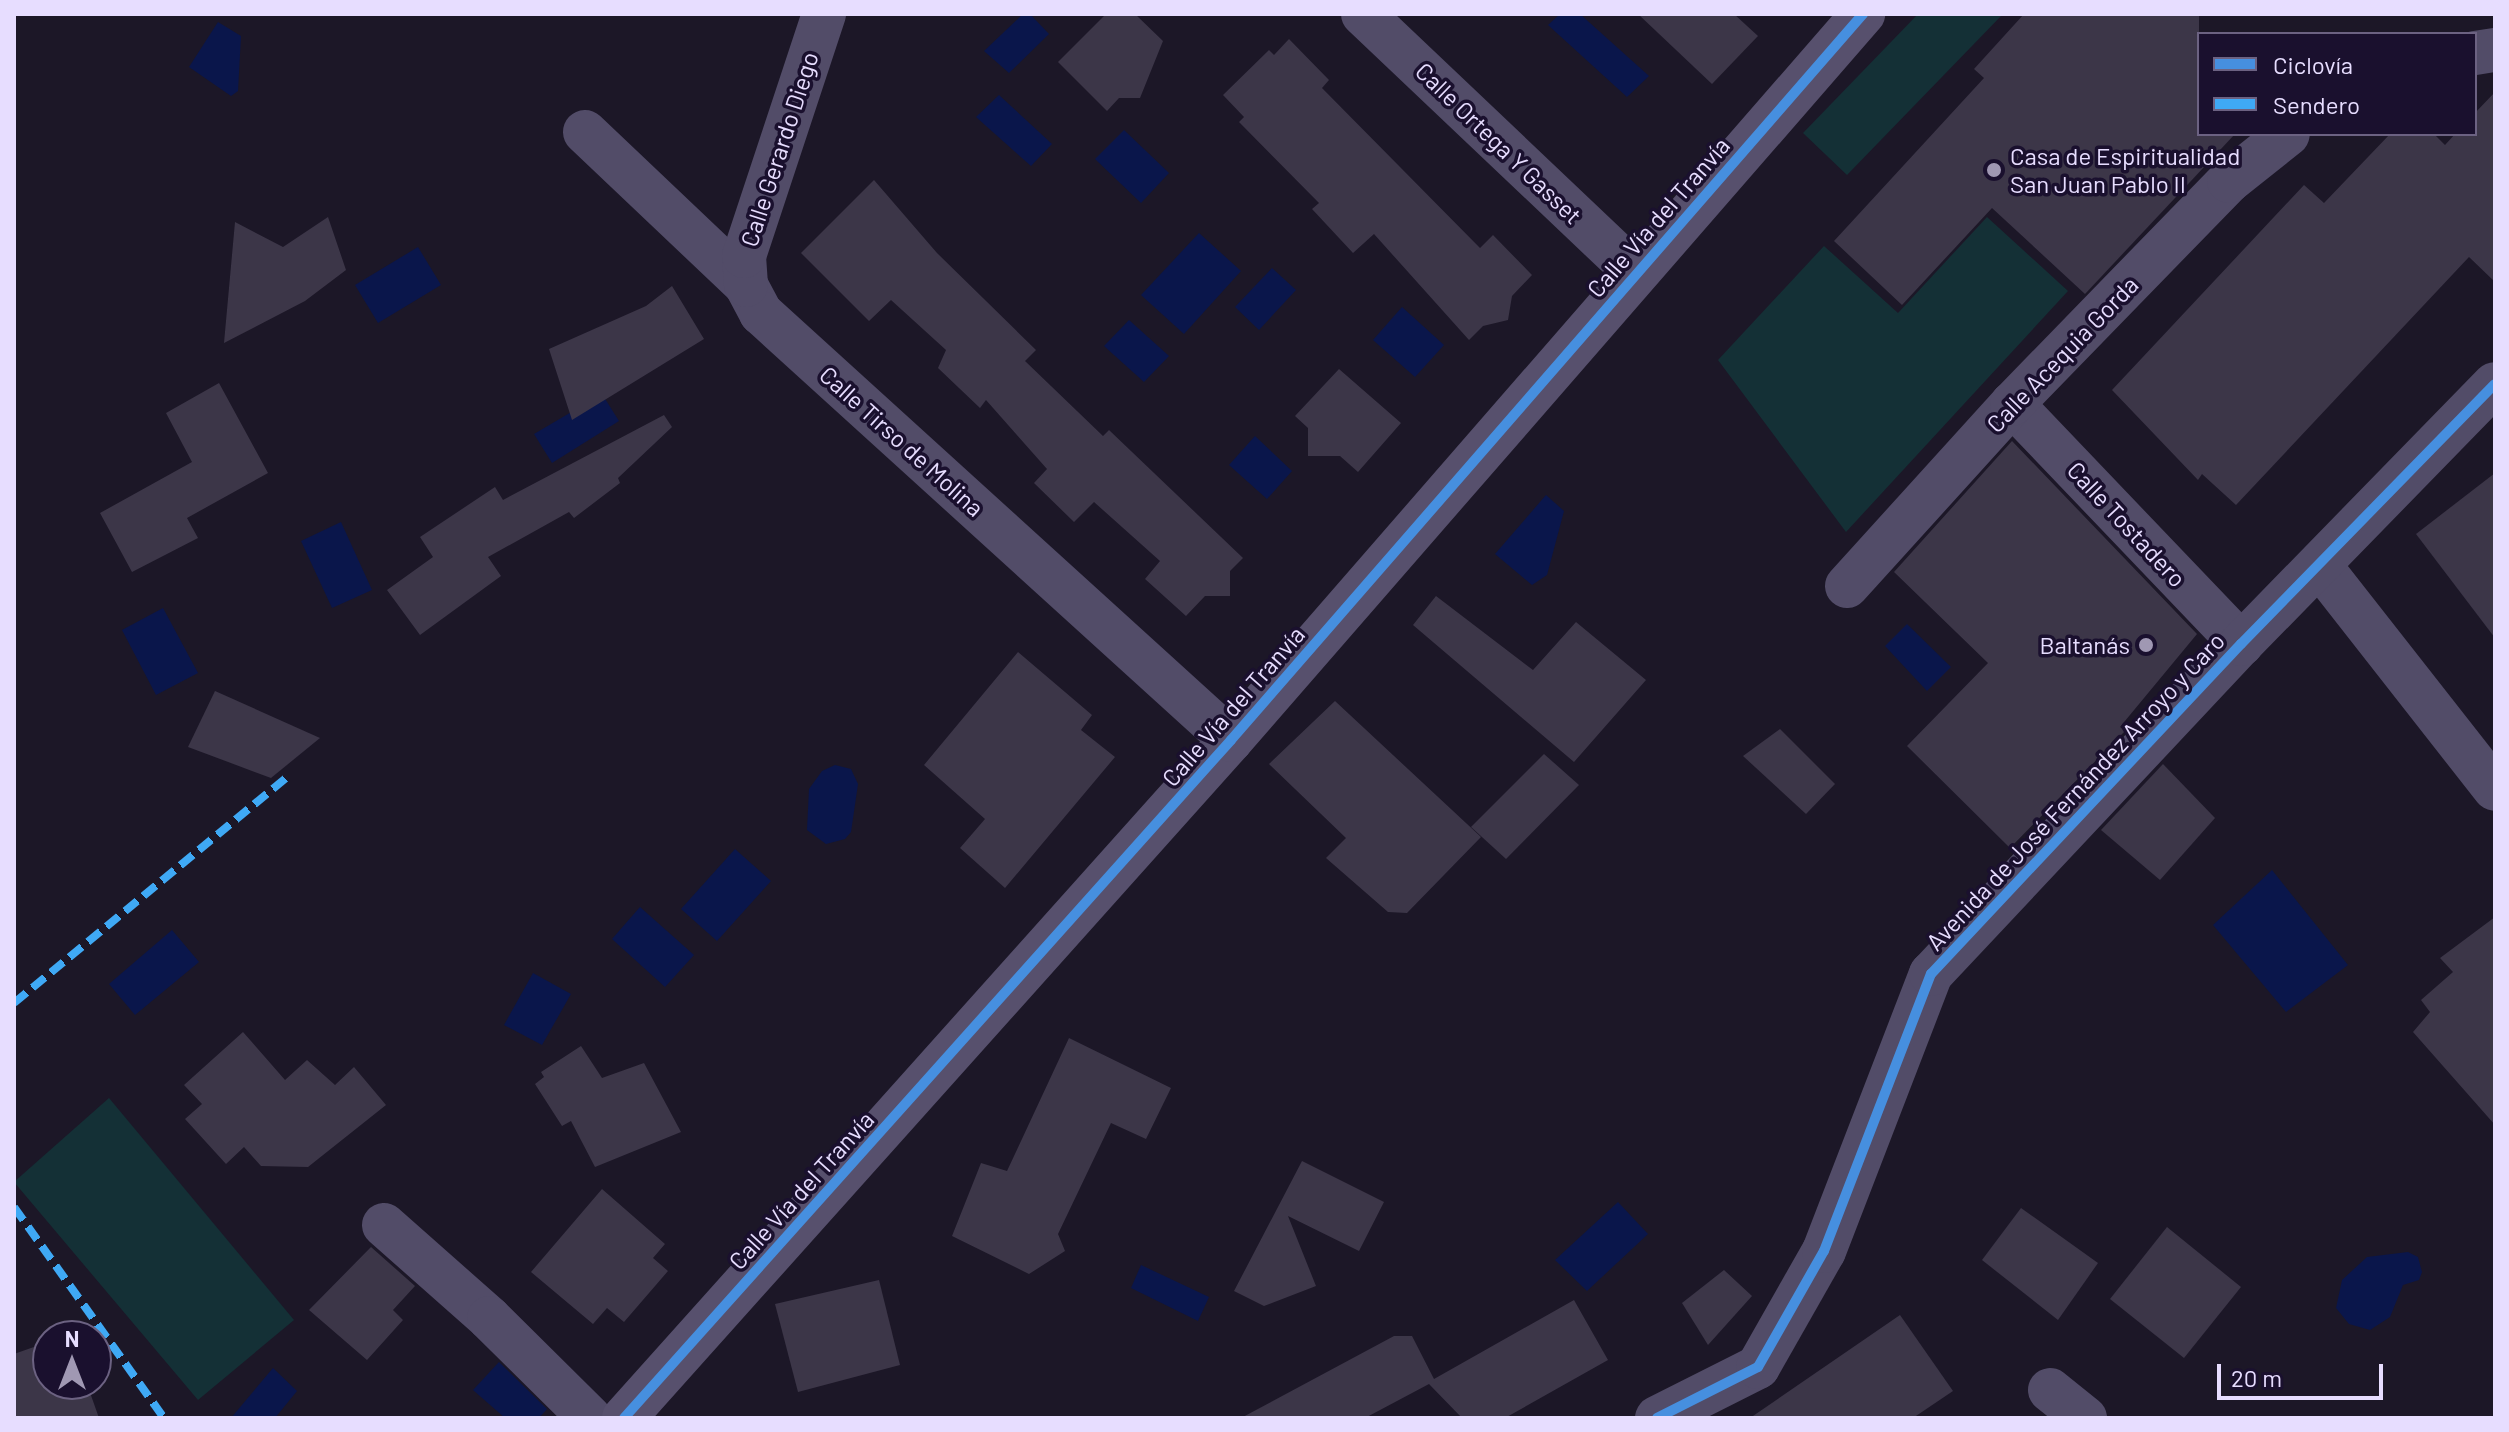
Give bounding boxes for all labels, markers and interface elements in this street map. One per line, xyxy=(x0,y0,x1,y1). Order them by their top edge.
legend xyxy=(2197,32,2477,136)
street label: Calle Gerardo Diego xyxy=(734,48,824,250)
text: Ciclovía xyxy=(2273,50,2353,79)
street label: Calle Ortega Y Gasset xyxy=(1410,56,1588,230)
text: Sendero xyxy=(2273,90,2360,119)
street label: Calle Vía del Tranvía xyxy=(1581,131,1735,303)
place label: Casa de Espiritualidad San Juan Pablo II xyxy=(2010,142,2240,198)
marker: Casa de Espiritualidad San Juan Pablo II xyxy=(1985,161,2003,179)
street label: Calle Acequia Gorda xyxy=(1980,270,2144,438)
street label: Calle Tirso de Molina xyxy=(814,360,990,522)
street label: Calle Tostadero xyxy=(2062,456,2192,592)
street label: Calle Vía del Tranvía xyxy=(1156,620,1310,792)
street label: Avenida de José Fernández Arroyo y Caro xyxy=(1920,626,2230,956)
place label: Baltanás xyxy=(2040,631,2130,659)
marker: Baltanás xyxy=(2137,636,2155,654)
street label: Calle Vía del Tranvía xyxy=(723,1105,879,1275)
north arrow xyxy=(32,1320,112,1400)
text: N xyxy=(65,1325,79,1351)
scale bar xyxy=(2221,1348,2387,1398)
text: 20 m xyxy=(2231,1363,2282,1392)

